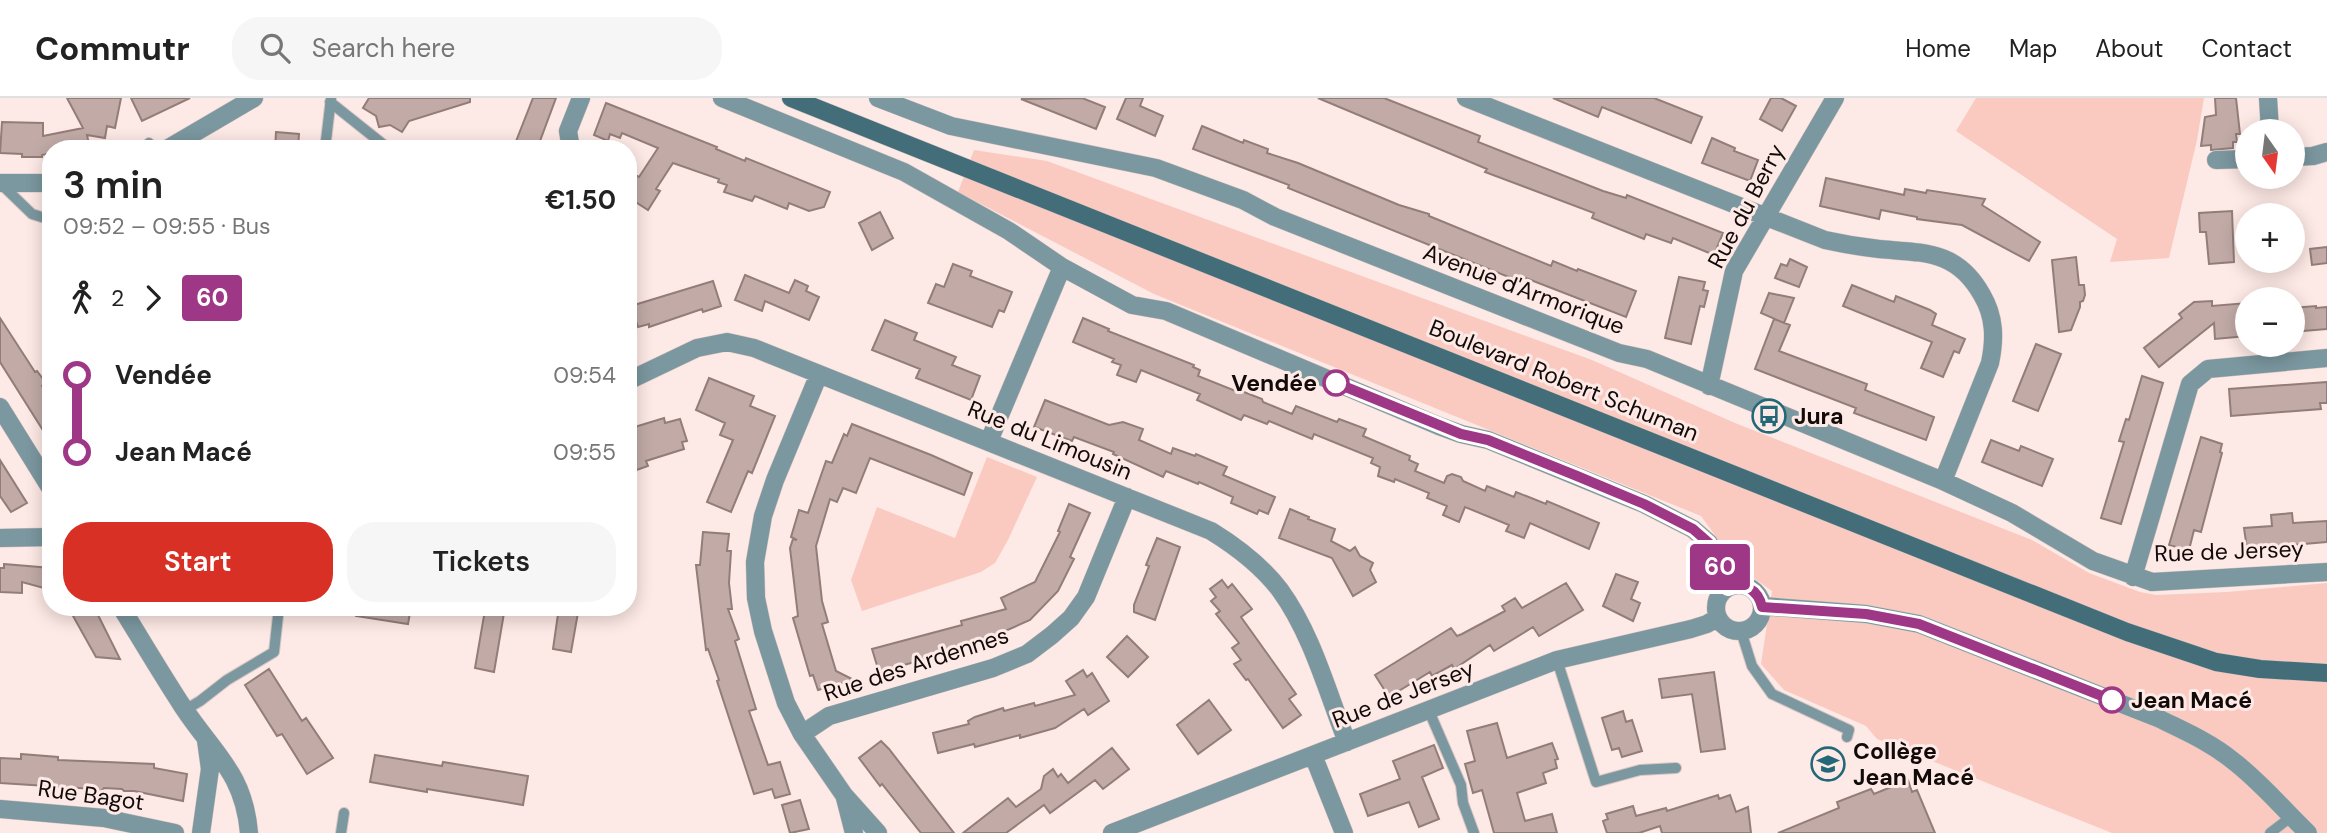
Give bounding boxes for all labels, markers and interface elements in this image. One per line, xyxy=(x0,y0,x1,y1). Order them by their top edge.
search box xyxy=(232,17,722,80)
text: Commutr xyxy=(35,27,190,70)
icon: search xyxy=(256,29,294,67)
text: Search here xyxy=(312,31,455,65)
text: Home xyxy=(1905,33,1971,64)
text: Map xyxy=(2009,33,2057,64)
text: About xyxy=(2095,33,2164,64)
text: Contact xyxy=(2202,33,2292,64)
north arrow xyxy=(2235,119,2305,189)
map controls xyxy=(2235,119,2305,357)
street label: Rue du Berry xyxy=(1701,139,1791,273)
text: 3 min xyxy=(63,160,163,210)
text: €1.50 xyxy=(545,183,616,217)
button: + xyxy=(2235,203,2305,273)
text: 09:52 – 09:55 · Bus xyxy=(63,211,271,241)
street label: Avenue d'Armorique xyxy=(1419,237,1629,341)
icon: walk xyxy=(63,279,101,317)
icon: forward xyxy=(134,279,172,317)
text: 60 xyxy=(196,282,228,313)
text: 2 xyxy=(111,283,124,313)
button: − xyxy=(2235,287,2305,357)
street label: Boulevard Robert Schuman xyxy=(1425,312,1703,448)
text: Vendée xyxy=(115,358,212,392)
text: 09:54 xyxy=(553,360,616,390)
place label: Vendée xyxy=(1231,368,1317,398)
marker: Vendée xyxy=(1323,370,1349,396)
street label: Rue du Limousin xyxy=(963,393,1137,487)
bus stop icon: Jura xyxy=(1750,397,1788,435)
place label: Jura xyxy=(1794,401,1844,431)
text: Jean Macé xyxy=(115,435,252,469)
text: 09:55 xyxy=(553,437,616,467)
button: Start xyxy=(63,522,333,602)
button: Tickets xyxy=(347,522,616,602)
street label: Rue de Jersey xyxy=(2154,533,2305,569)
line badge: 60 xyxy=(1688,544,1752,590)
text: 60 xyxy=(1704,551,1736,582)
street label: Rue des Ardennes xyxy=(820,620,1012,708)
street label: Rue de Jersey xyxy=(1328,653,1478,735)
place label: Jean Macé xyxy=(2131,685,2252,715)
marker: Jean Macé xyxy=(2099,687,2125,713)
place label: Collège Jean Macé xyxy=(1853,736,1974,792)
school or university icon: Collège Jean Macé xyxy=(1809,745,1847,783)
street label: Rue Bagot xyxy=(36,773,146,817)

